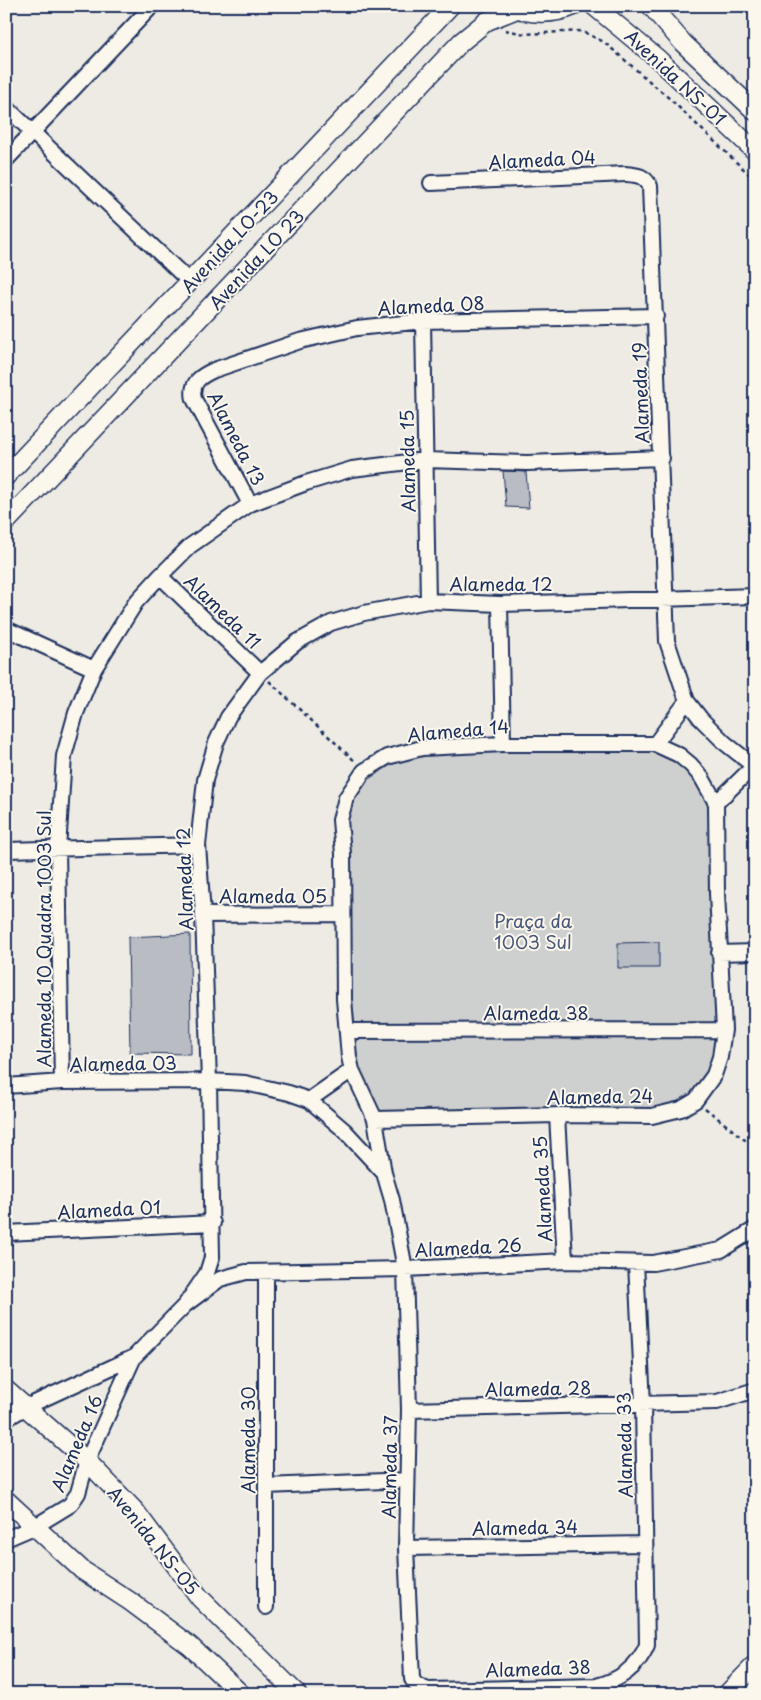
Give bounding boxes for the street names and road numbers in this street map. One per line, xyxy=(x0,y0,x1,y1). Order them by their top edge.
street label: Avenida NS-01 xyxy=(619,23,733,131)
street label: Alameda 04 xyxy=(487,143,597,175)
street label: Avenida LO-23 xyxy=(174,183,284,299)
street label: Avenida LO 23 xyxy=(202,203,310,315)
street label: Alameda 08 xyxy=(377,289,485,321)
street label: Alameda 19 xyxy=(625,342,655,444)
street label: Alameda 13 xyxy=(202,386,272,490)
street label: Alameda 15 xyxy=(393,409,421,513)
street label: Alameda 11 xyxy=(179,567,267,655)
street label: Alameda 12 xyxy=(449,570,553,597)
street label: Alameda 14 xyxy=(406,712,510,748)
street label: Alameda 10 Quadra 1003 Sul xyxy=(30,810,57,1068)
street label: Alameda 12 xyxy=(169,827,199,931)
street label: Alameda 05 xyxy=(219,882,327,909)
street label: Alameda 38 xyxy=(483,999,589,1026)
street label: Alameda 03 xyxy=(69,1049,177,1077)
street label: Alameda 24 xyxy=(546,1082,654,1110)
street label: Alameda 35 xyxy=(526,1135,558,1243)
street label: Alameda 01 xyxy=(56,1193,162,1225)
street label: Alameda 26 xyxy=(414,1231,522,1263)
street label: Alameda 28 xyxy=(484,1374,592,1402)
street label: Alameda 30 xyxy=(234,1386,261,1494)
street label: Alameda 16 xyxy=(43,1390,109,1496)
street label: Alameda 33 xyxy=(610,1392,638,1498)
street label: Alameda 37 xyxy=(375,1415,403,1519)
street label: Avenida NS-05 xyxy=(102,1480,206,1600)
street label: Alameda 34 xyxy=(472,1513,578,1541)
street label: Alameda 38 xyxy=(485,1653,591,1683)

